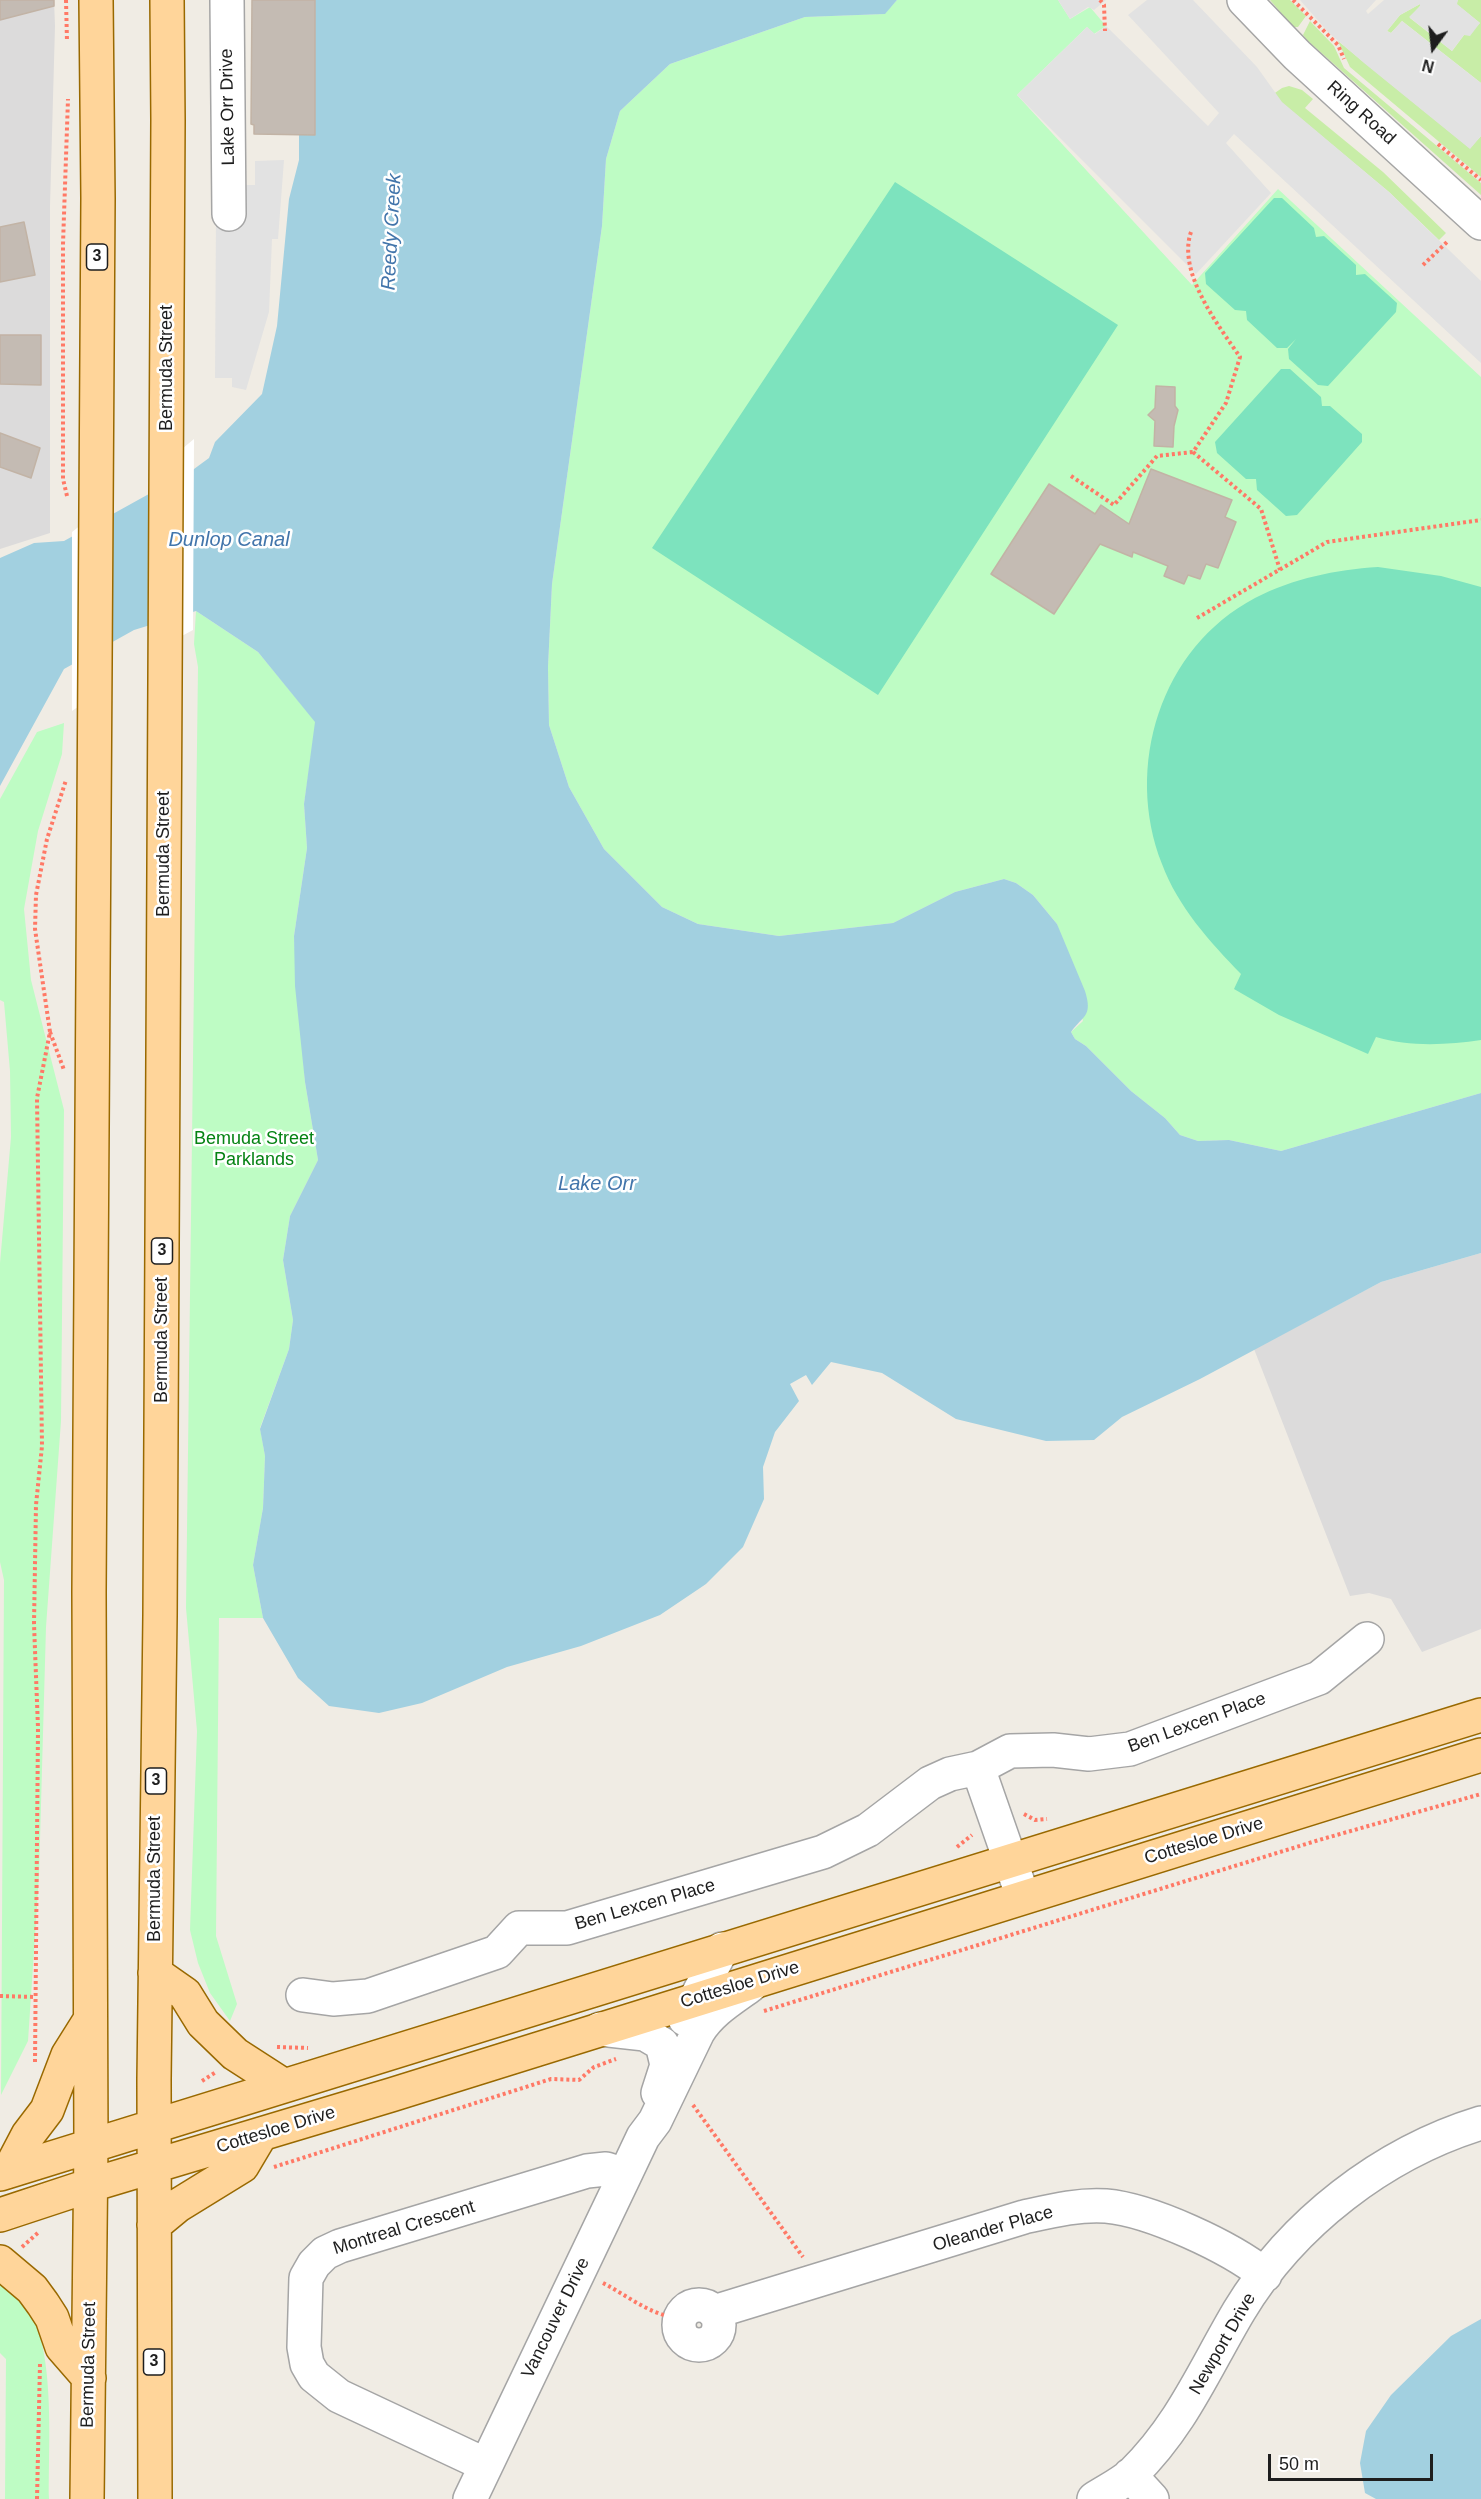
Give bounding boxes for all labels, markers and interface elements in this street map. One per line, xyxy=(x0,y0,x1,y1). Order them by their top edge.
north arrow xyxy=(1403,18,1463,78)
street label: Lake Orr Drive xyxy=(216,48,240,166)
text: N xyxy=(1420,56,1436,76)
street label: Ring Road xyxy=(1322,77,1400,149)
water label: Reedy Creek xyxy=(377,173,407,291)
road number: 3 xyxy=(86,244,108,270)
street label: Bermuda Street xyxy=(156,305,178,431)
water label: Dunlop Canal xyxy=(168,528,290,552)
street label: Bermuda Street xyxy=(153,791,175,917)
park label: Bemuda Street Parklands xyxy=(194,1128,314,1170)
water label: Lake Orr xyxy=(558,1172,636,1196)
road number: 3 xyxy=(152,1238,172,1264)
street label: Bermuda Street xyxy=(151,1277,173,1403)
street label: Ben Lexcen Place xyxy=(1125,1688,1269,1758)
road number: 3 xyxy=(146,1768,166,1794)
street label: Cottesloe Drive xyxy=(1142,1813,1266,1869)
street label: Bermuda Street xyxy=(144,1816,166,1942)
street label: Ben Lexcen Place xyxy=(572,1875,718,1935)
street label: Cottesloe Drive xyxy=(678,1957,802,2013)
street label: Cottesloe Drive xyxy=(214,2102,338,2158)
street label: Montreal Crescent xyxy=(331,2196,477,2260)
street label: Oleander Place xyxy=(930,2202,1056,2256)
street label: Vancouver Drive xyxy=(517,2254,595,2382)
street label: Newport Drive xyxy=(1185,2289,1261,2399)
street label: Bermuda Street xyxy=(77,2302,101,2428)
road number: 3 xyxy=(144,2349,164,2375)
scale bar xyxy=(1271,2442,1436,2480)
text: 50 m xyxy=(1279,2454,1319,2474)

